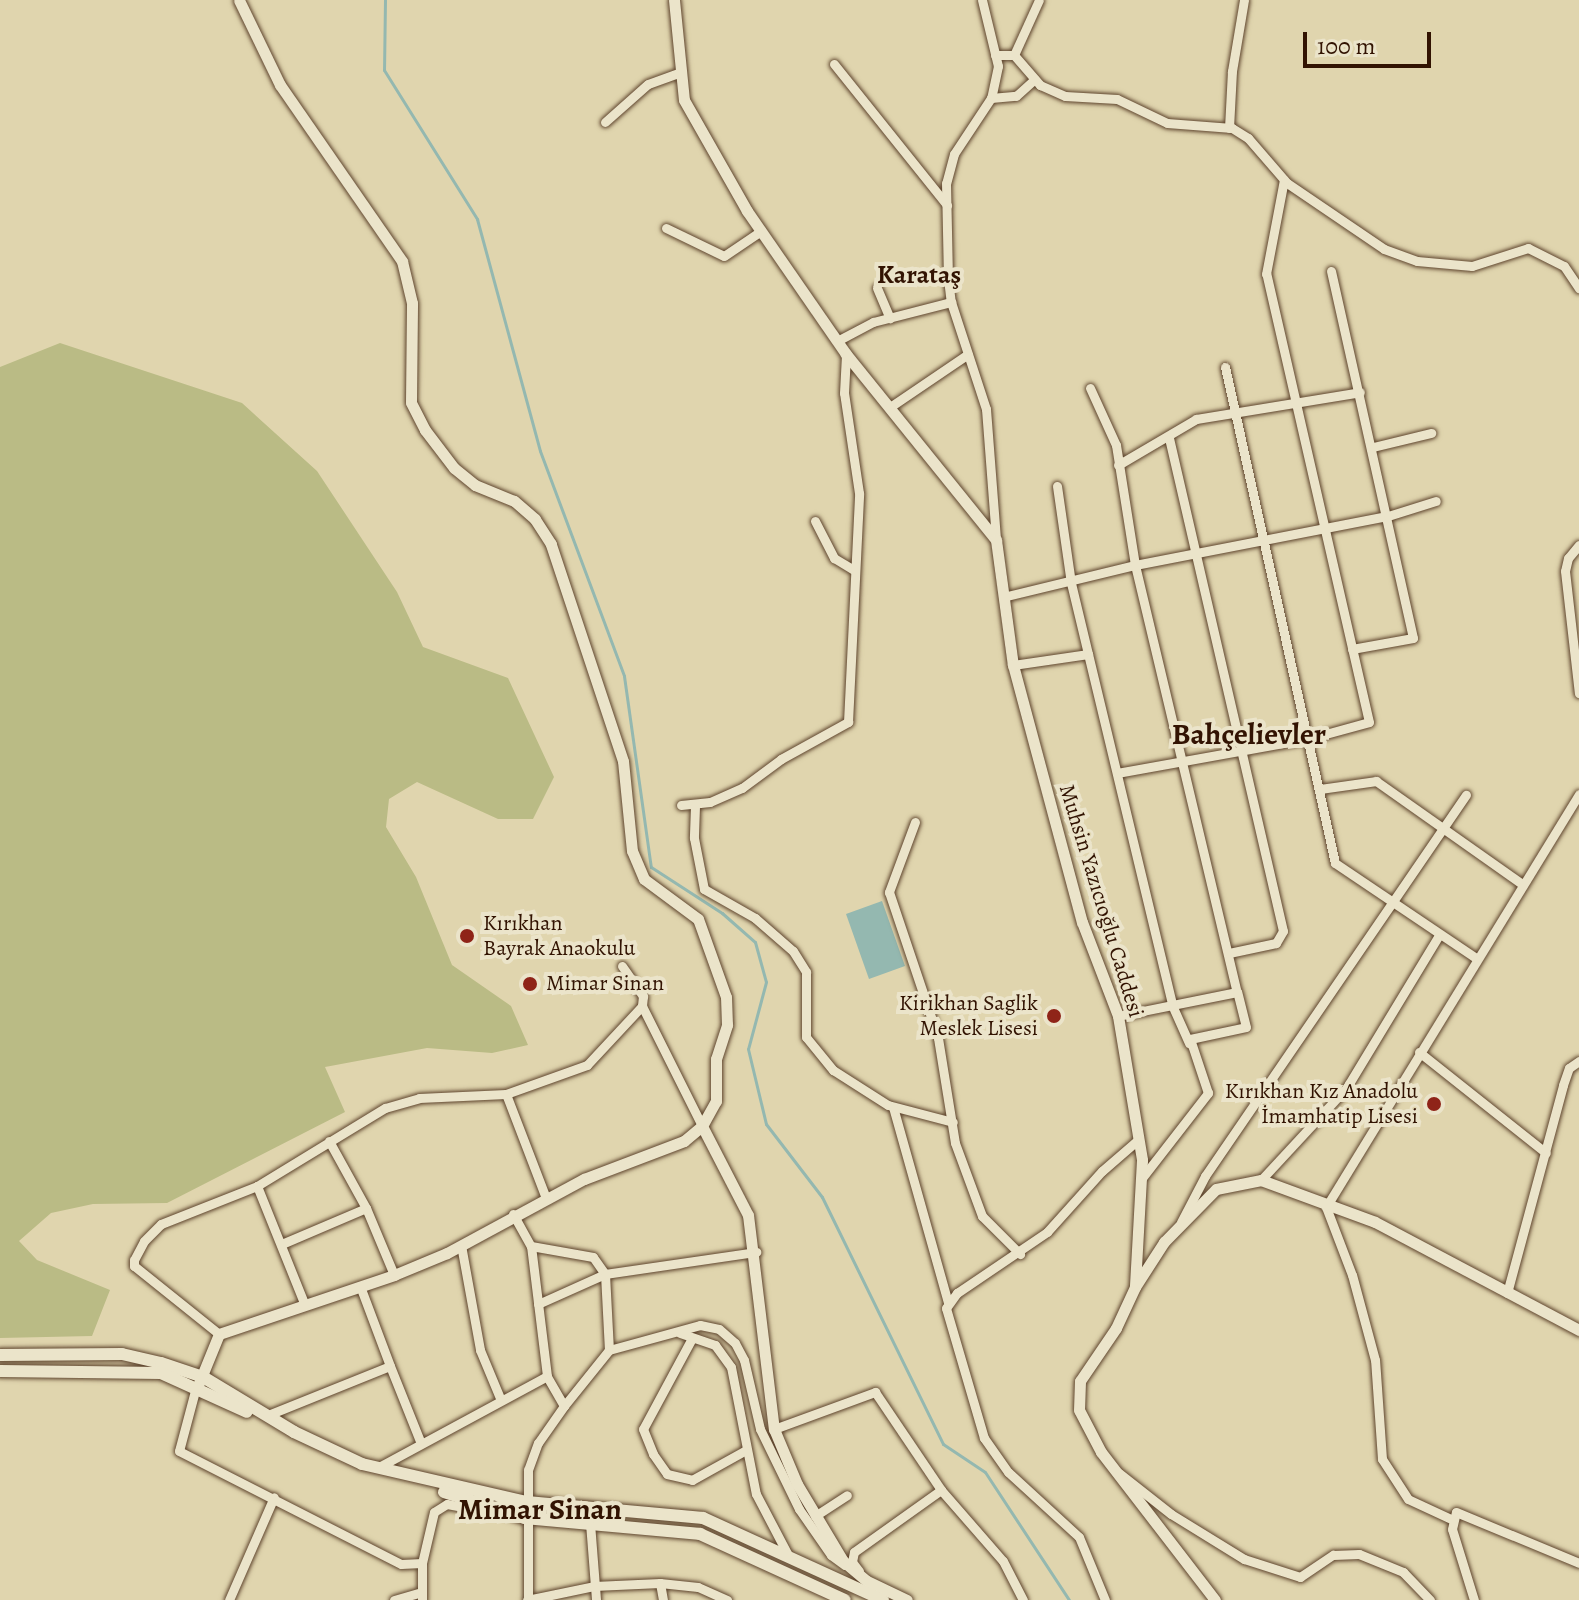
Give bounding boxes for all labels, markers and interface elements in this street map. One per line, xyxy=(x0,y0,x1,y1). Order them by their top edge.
scale bar xyxy=(1307,16,1435,66)
text: 100 m xyxy=(1317,30,1376,62)
district label: Karataş xyxy=(877,259,961,291)
district label: Bahçelievler xyxy=(1172,716,1326,752)
street label: Muhsin Yazıcıoğlu Caddesi xyxy=(1053,781,1149,1021)
place label: Kırıkhan Bayrak Anaokulu xyxy=(483,910,635,962)
marker: Kırıkhan Bayrak Anaokulu xyxy=(458,927,476,945)
place label: Mimar Sinan xyxy=(546,971,664,997)
marker: Mimar Sinan xyxy=(521,975,539,993)
place label: Kirikhan Saglik Meslek Lisesi xyxy=(899,990,1038,1042)
marker: Kirikhan Saglik Meslek Lisesi xyxy=(1045,1007,1063,1025)
place label: Kırıkhan Kız Anadolu İmamhatip Lisesi xyxy=(1225,1078,1418,1130)
marker: Kırıkhan Kız Anadolu İmamhatip Lisesi xyxy=(1425,1095,1443,1113)
district label: Mimar Sinan xyxy=(458,1491,622,1527)

